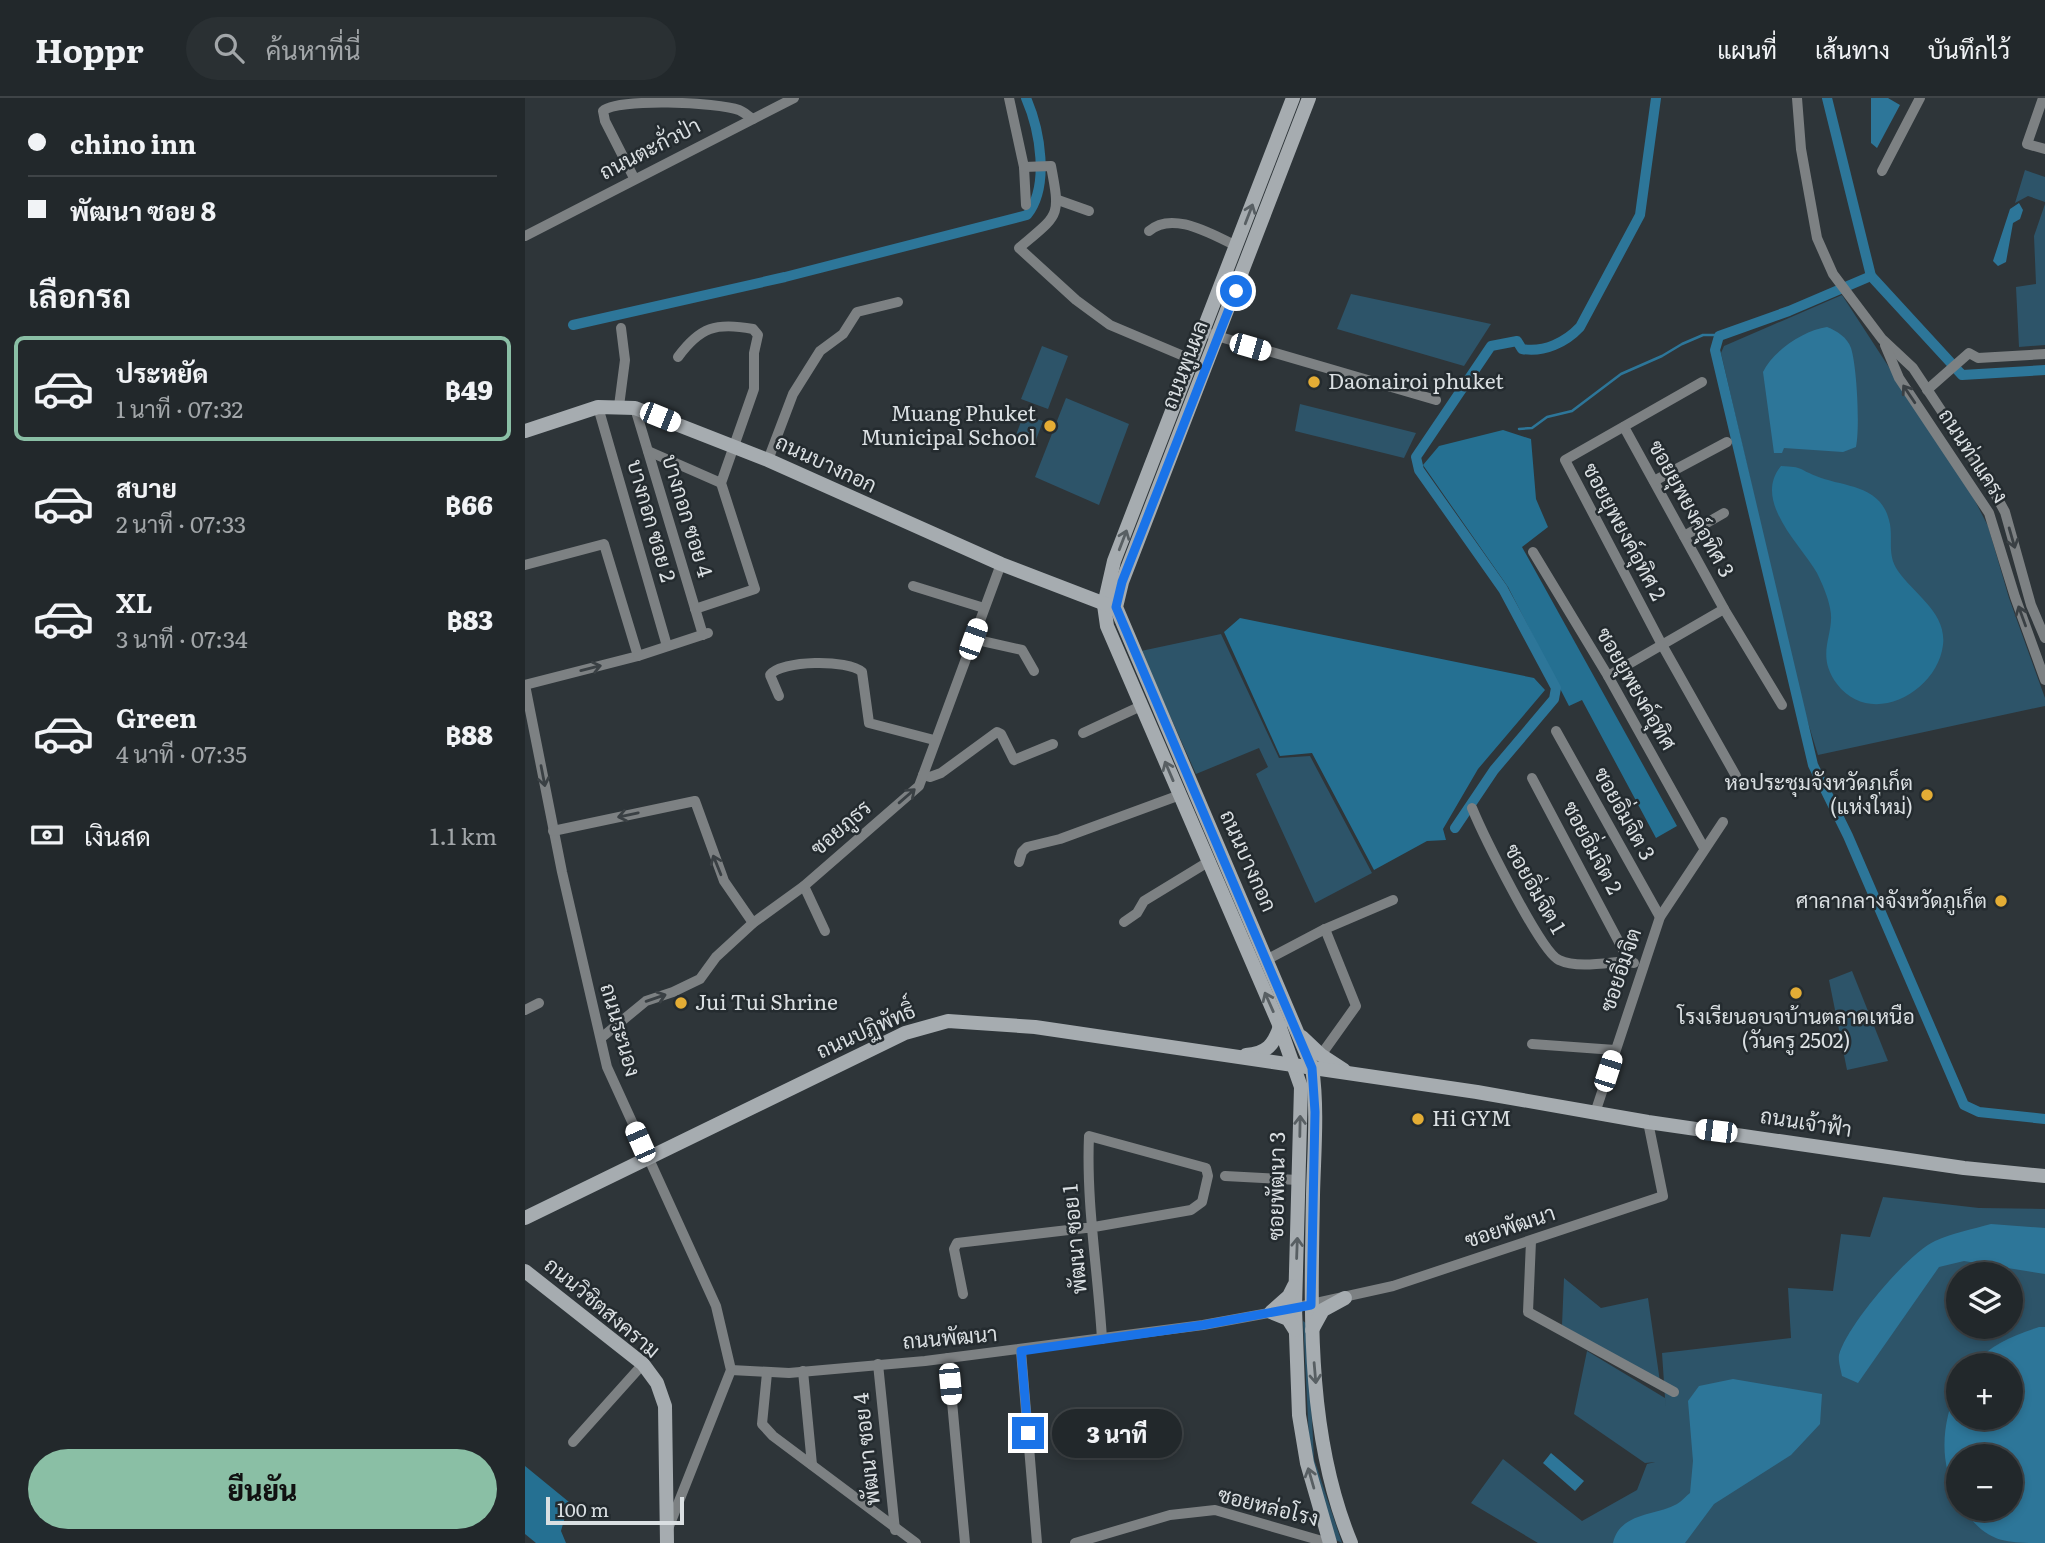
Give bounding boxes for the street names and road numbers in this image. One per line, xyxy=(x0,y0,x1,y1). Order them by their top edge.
street label: ถนนตะกั่วป่า xyxy=(592,107,705,185)
street label: ถนนพูนผล xyxy=(1152,315,1216,414)
street label: ถนนท่าแครง xyxy=(1933,401,2017,508)
street label: ถนนบางกอก xyxy=(771,425,883,499)
street label: ซอยยุพยงค์อุทิศ 3 xyxy=(1642,433,1744,583)
street label: บางกอก ซอย 4 xyxy=(656,450,723,581)
street label: บางกอก ซอย 2 xyxy=(621,455,686,585)
street label: ซอยยุพยงค์อุทิศ 2 xyxy=(1576,456,1676,606)
street label: ซอยยุพยงค์อุทิศ xyxy=(1590,621,1686,755)
street label: ซอยอิ่มจิต 3 xyxy=(1588,760,1665,865)
street label: ซอยภูธร xyxy=(802,791,878,863)
street label: ซอยอิ่มจิต 2 xyxy=(1557,794,1633,899)
street label: ถนนบางกอก xyxy=(1214,804,1287,916)
street label: ซอยอิ่มจิต 1 xyxy=(1499,836,1577,939)
street label: ซอยอิ่มจิต xyxy=(1589,923,1647,1015)
street label: ถนนระนอง xyxy=(594,979,650,1080)
street label: ถนนปฏิพัทธิ์ xyxy=(809,991,920,1064)
street label: ถนนเจ้าฟ้า xyxy=(1758,1098,1855,1143)
street label: ซอยพัฒนา 3 xyxy=(1258,1131,1291,1241)
street label: พัฒนา ซอย 1 xyxy=(1052,1182,1093,1296)
street label: ซอยพัฒนา xyxy=(1460,1195,1558,1254)
street label: ถนนวิชิตสงคราม xyxy=(539,1248,668,1364)
street label: ถนนพัฒนา xyxy=(901,1316,998,1355)
street label: พัฒนา ซอย 4 xyxy=(843,1391,886,1507)
street label: ซอยหล่อโรง xyxy=(1215,1477,1322,1532)

